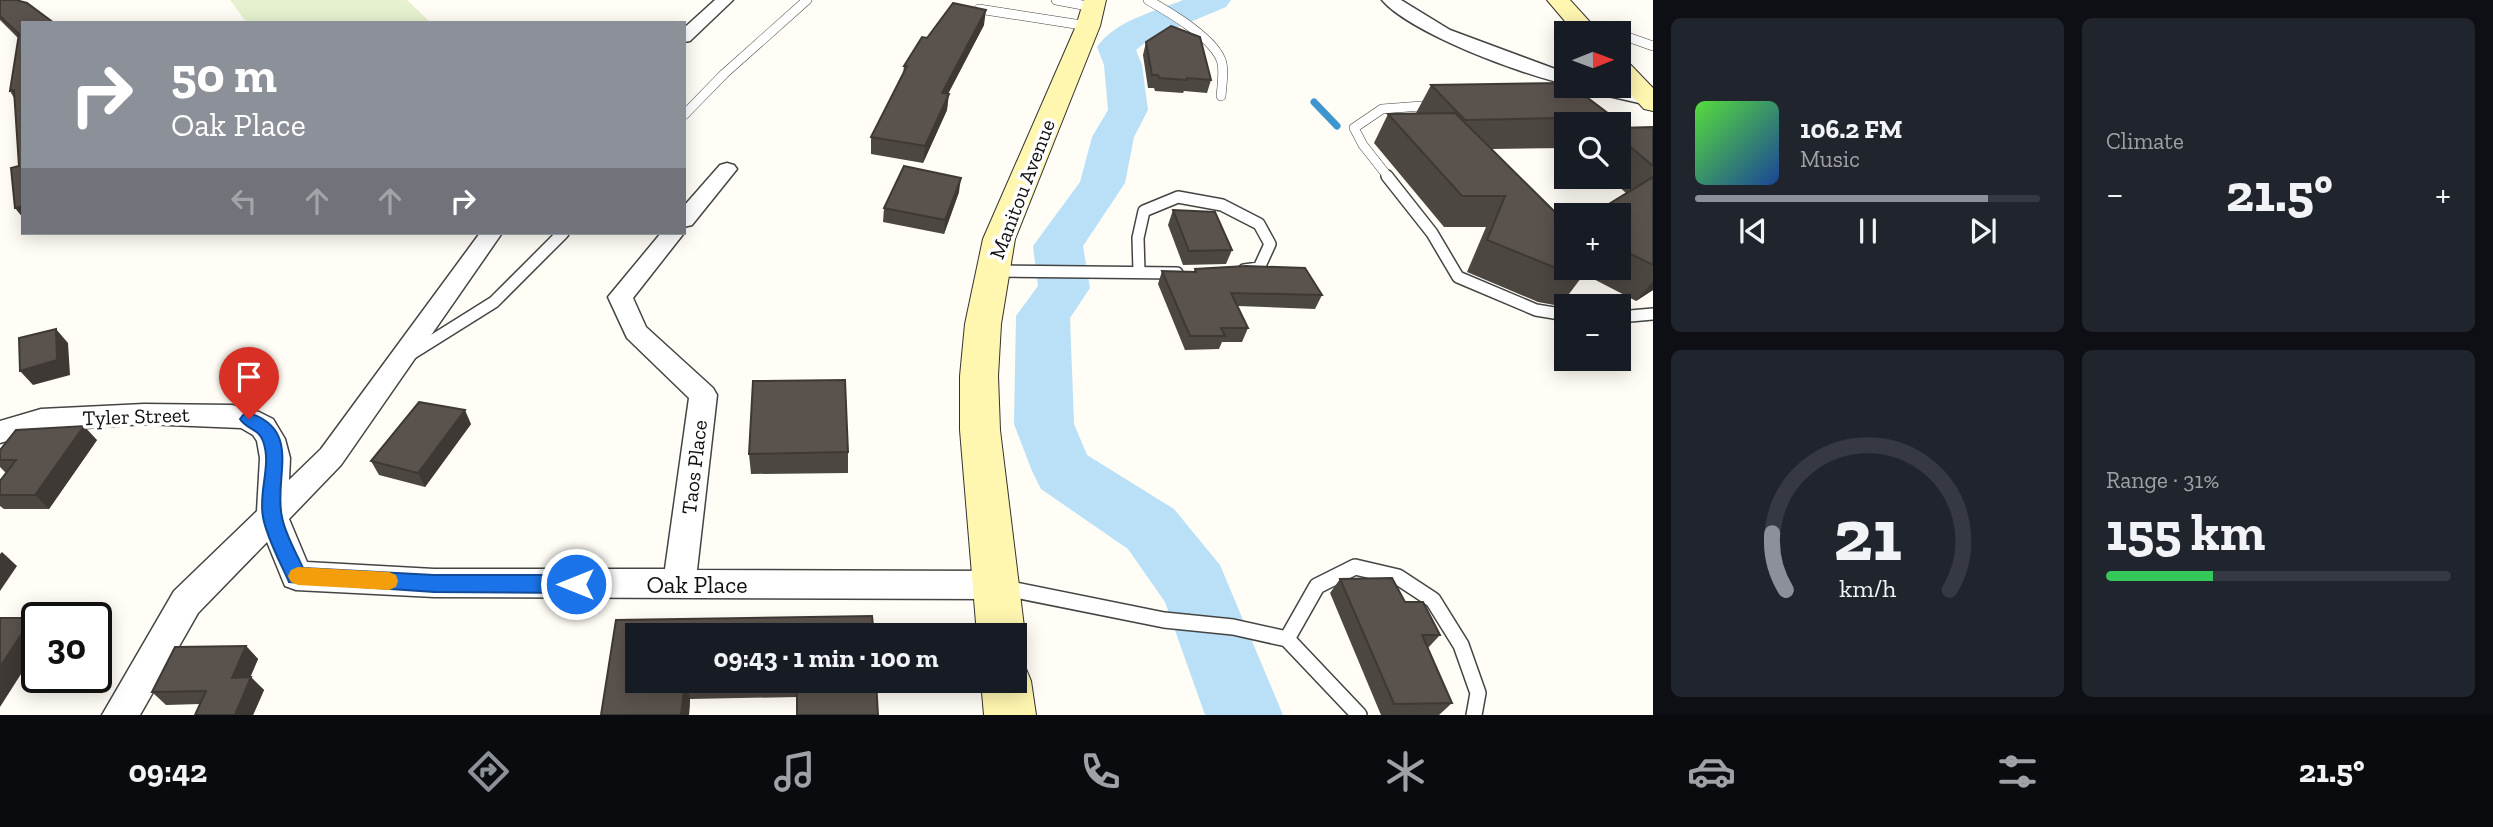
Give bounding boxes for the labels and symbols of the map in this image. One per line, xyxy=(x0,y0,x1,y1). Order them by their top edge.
north arrow xyxy=(1554,21,1631,98)
street label: Manitou Avenue xyxy=(984,116,1060,262)
pin xyxy=(219,347,279,419)
street label: Tyler Street xyxy=(82,402,190,430)
street label: Taos Place xyxy=(676,418,712,515)
position arrow xyxy=(539,547,613,621)
street label: Oak Place xyxy=(646,570,748,599)
speed limit sign: 30 xyxy=(21,602,112,693)

